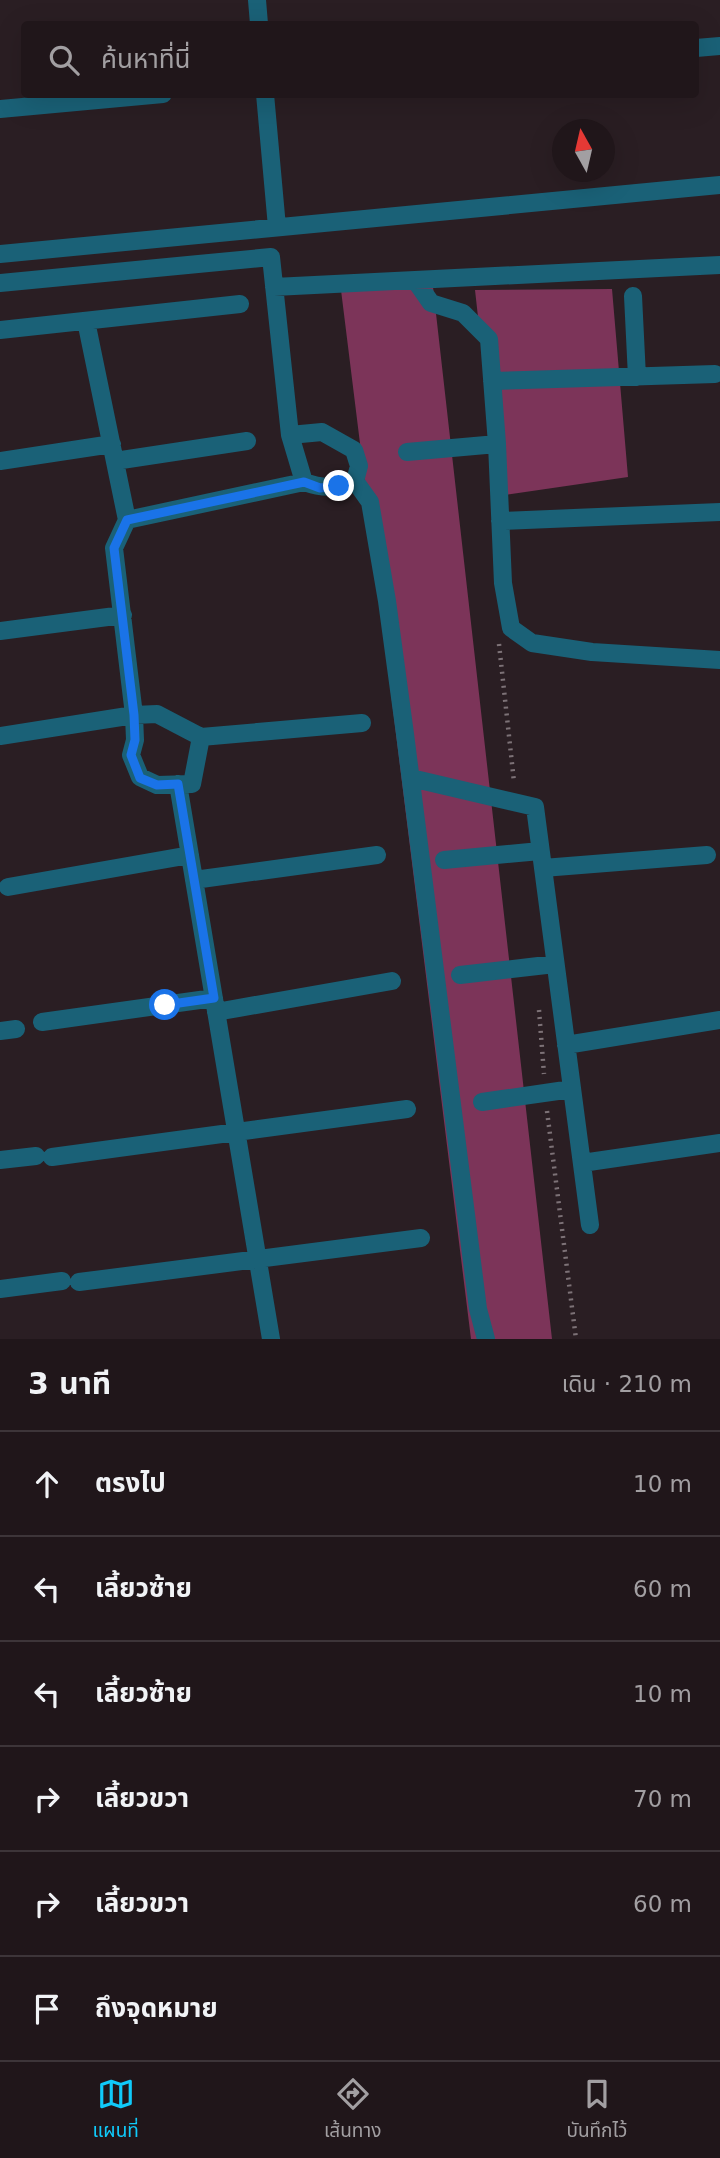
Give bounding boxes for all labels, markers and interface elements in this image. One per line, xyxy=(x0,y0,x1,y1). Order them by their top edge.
search box xyxy=(21,21,699,98)
icon: search xyxy=(45,41,83,79)
text: ค้นหาที่นี่ xyxy=(101,44,191,74)
north arrow xyxy=(552,119,615,182)
route end xyxy=(323,470,354,501)
route start xyxy=(149,989,180,1020)
text: 3 นาที xyxy=(28,1366,111,1401)
text: เดิน · 210 m xyxy=(562,1371,692,1397)
icon: ahead xyxy=(28,1465,66,1503)
text: ตรงไป xyxy=(95,1468,166,1498)
text: 10 m xyxy=(633,1471,692,1497)
icon: left xyxy=(28,1570,66,1608)
text: เลี้ยวซ้าย xyxy=(95,1573,192,1603)
text: 60 m xyxy=(633,1576,692,1602)
icon: left xyxy=(28,1675,66,1713)
text: เลี้ยวซ้าย xyxy=(95,1678,192,1708)
text: 10 m xyxy=(633,1681,692,1707)
icon: right xyxy=(28,1780,66,1818)
text: เลี้ยวขวา xyxy=(95,1783,189,1813)
text: 70 m xyxy=(633,1786,692,1812)
icon: right xyxy=(28,1885,66,1923)
text: เลี้ยวขวา xyxy=(95,1888,189,1918)
text: 60 m xyxy=(633,1891,692,1917)
icon: arrive xyxy=(28,1990,66,2028)
text: ถึงจุดหมาย xyxy=(95,1993,218,2023)
tab: แผนที่ xyxy=(93,2075,139,2146)
tab: เส้นทาง xyxy=(324,2075,381,2146)
tab: บันทึกไว้ xyxy=(566,2075,627,2146)

